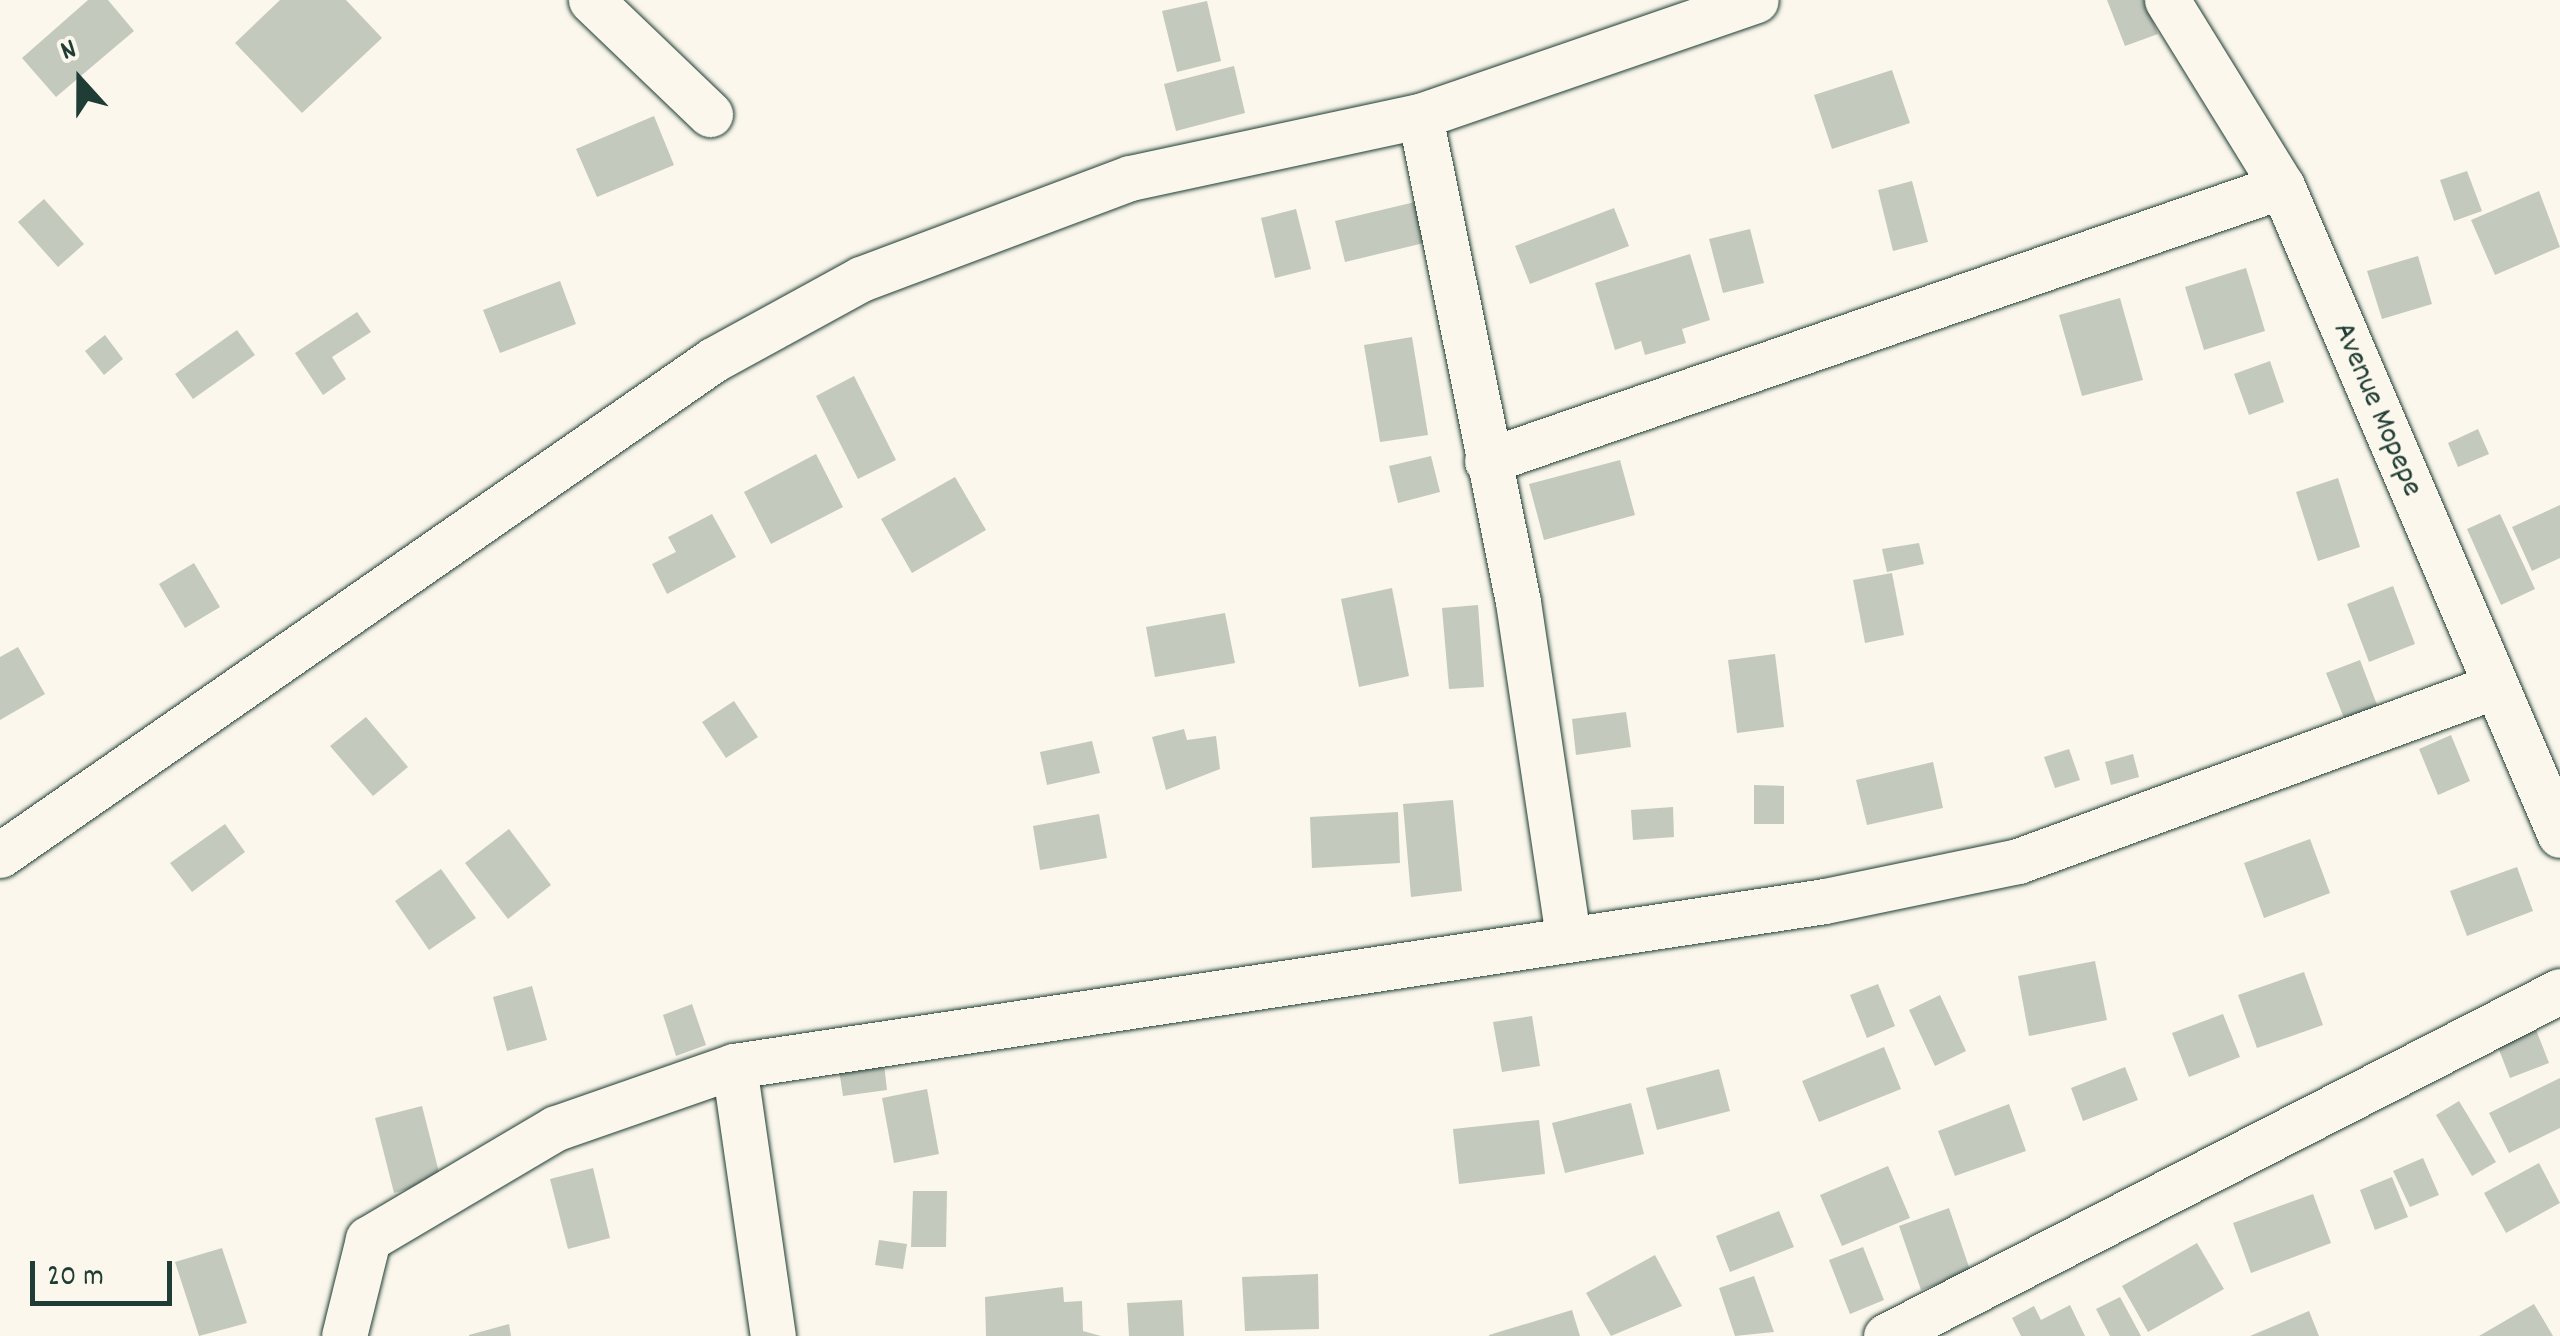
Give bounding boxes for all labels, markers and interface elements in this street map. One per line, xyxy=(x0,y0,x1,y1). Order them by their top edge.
north arrow xyxy=(30,30,130,130)
text: N xyxy=(56,31,83,73)
street label: Avenue Mopepe xyxy=(2322,317,2430,503)
scale bar xyxy=(35,1241,178,1303)
text: 20 m xyxy=(47,1257,104,1300)

